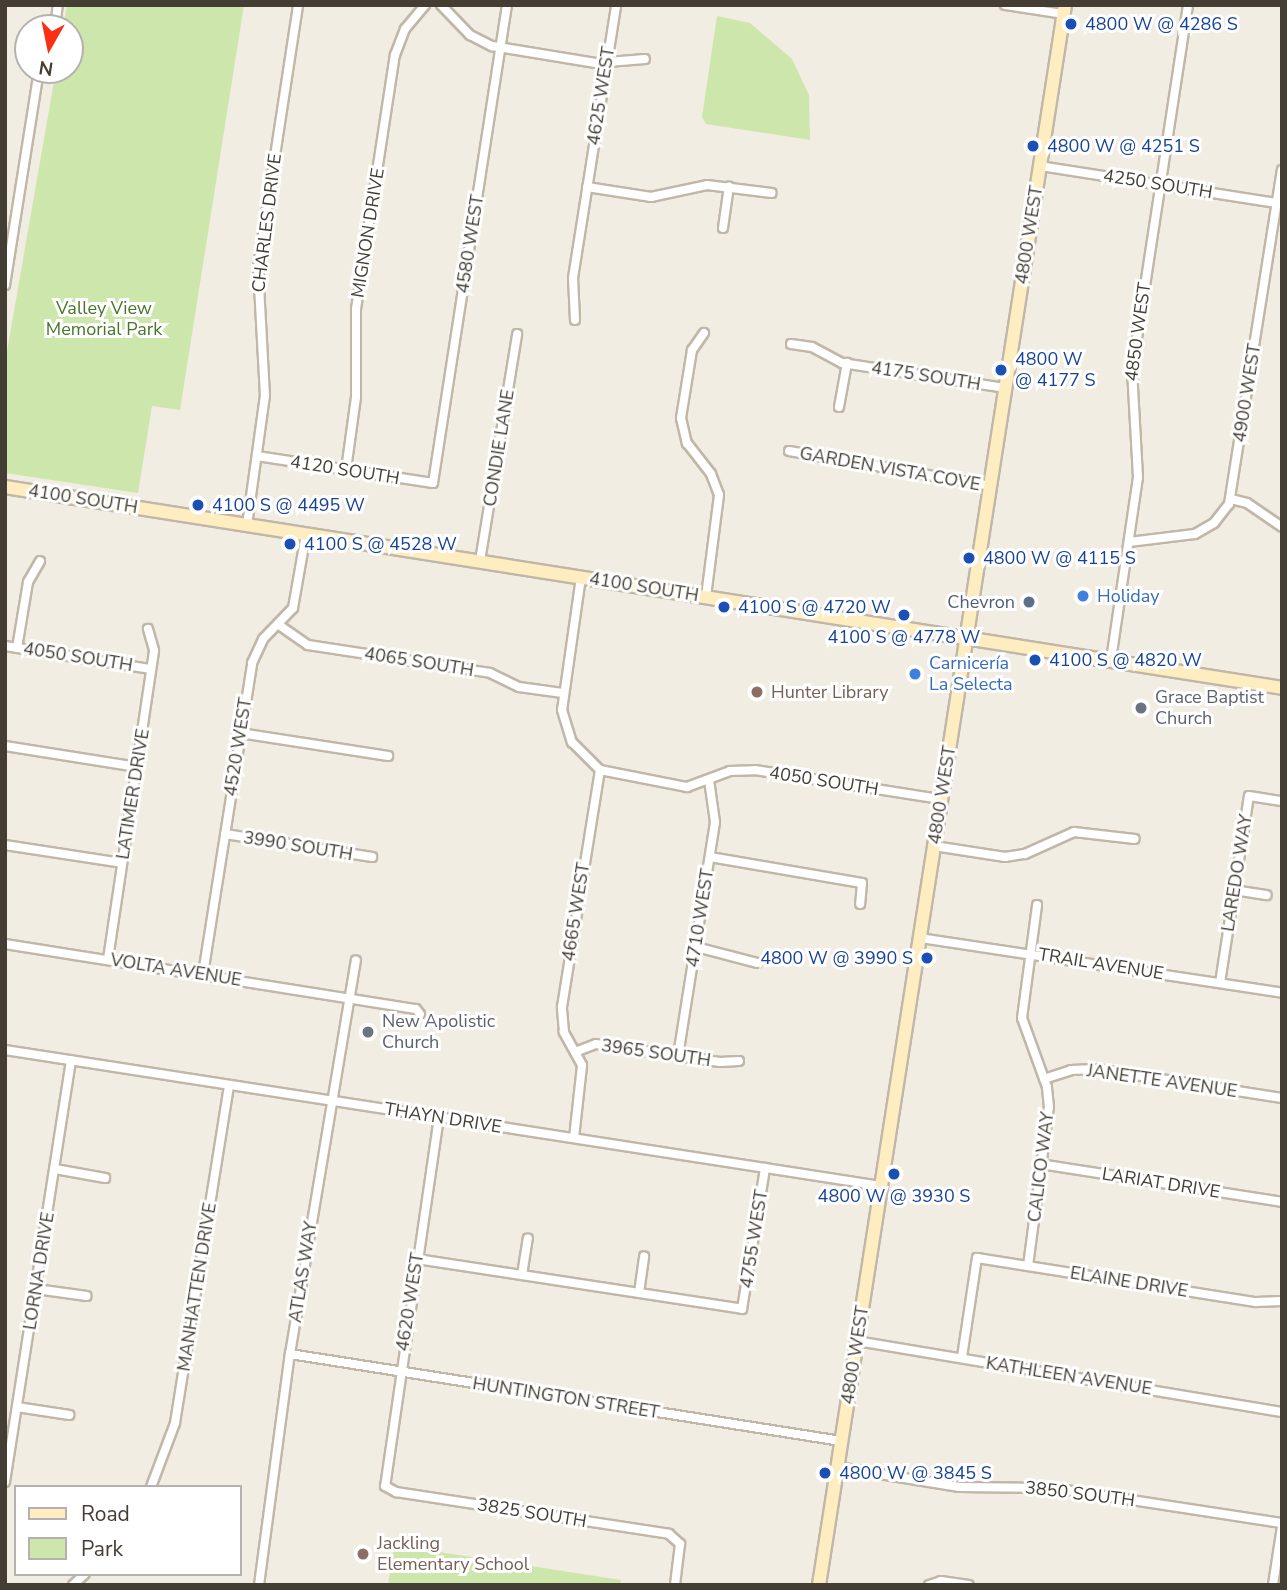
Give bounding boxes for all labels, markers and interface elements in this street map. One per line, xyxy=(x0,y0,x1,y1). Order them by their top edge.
place label: 4800 W @ 4286 S xyxy=(1085,13,1238,35)
north arrow xyxy=(14,14,84,84)
marker: 4800 W @ 4286 S xyxy=(1063,16,1079,32)
street label: 4625 WEST xyxy=(583,45,619,147)
text: N xyxy=(37,54,55,82)
place label: 4800 W @ 4251 S xyxy=(1047,135,1200,157)
marker: 4800 W @ 4251 S xyxy=(1025,138,1041,154)
street label: CHARLES DRIVE xyxy=(248,152,286,294)
street label: 4250 SOUTH xyxy=(1102,165,1214,203)
street label: MIGNON DRIVE xyxy=(347,167,389,299)
street label: 4800 WEST xyxy=(1011,184,1047,286)
street label: 4580 WEST xyxy=(452,193,488,295)
street label: 4850 WEST xyxy=(1120,281,1156,383)
park label: Valley View Memorial Park xyxy=(46,298,162,340)
street label: 4900 WEST xyxy=(1229,342,1265,444)
place label: 4800 W @ 4177 S xyxy=(1015,349,1096,392)
street label: 4175 SOUTH xyxy=(870,357,982,395)
marker: 4800 W @ 4177 S xyxy=(993,362,1009,378)
street label: CONDIE LANE xyxy=(479,388,519,508)
street label: GARDEN VISTA COVE xyxy=(798,442,982,496)
street label: 4120 SOUTH xyxy=(289,451,401,489)
street label: 4100 SOUTH xyxy=(27,480,139,518)
place label: 4100 S @ 4495 W xyxy=(212,494,365,516)
marker: 4100 S @ 4495 W xyxy=(190,497,206,513)
place label: 4100 S @ 4528 W xyxy=(304,533,457,555)
marker: 4100 S @ 4528 W xyxy=(282,536,298,552)
place label: 4800 W @ 4115 S xyxy=(983,547,1136,569)
marker: 4800 W @ 4115 S xyxy=(961,550,977,566)
street label: 4100 SOUTH xyxy=(588,568,700,606)
place label: Holiday xyxy=(1097,585,1159,607)
marker: Holiday xyxy=(1075,588,1091,604)
place label: Chevron xyxy=(947,591,1015,613)
marker: Chevron xyxy=(1021,594,1037,610)
place label: 4100 S @ 4720 W xyxy=(738,596,891,618)
marker: 4100 S @ 4720 W xyxy=(716,599,732,615)
marker: 4100 S @ 4778 W xyxy=(896,607,912,623)
place label: 4100 S @ 4778 W xyxy=(828,626,980,648)
street label: 4050 SOUTH xyxy=(22,638,134,676)
street label: 4065 SOUTH xyxy=(363,643,475,681)
place label: 4100 S @ 4820 W xyxy=(1049,649,1202,671)
marker: 4100 S @ 4820 W xyxy=(1027,652,1043,668)
place label: Carnicería La Selecta xyxy=(929,653,1013,696)
marker: Carnicería La Selecta xyxy=(907,666,923,682)
place label: Hunter Library xyxy=(771,681,888,703)
marker: Hunter Library xyxy=(749,684,765,700)
place label: Grace Baptist Church xyxy=(1155,687,1264,730)
street label: 4520 WEST xyxy=(220,696,256,798)
marker: Grace Baptist Church xyxy=(1133,700,1149,716)
street label: LATIMER DRIVE xyxy=(112,727,154,861)
street label: 4800 WEST xyxy=(924,744,960,846)
street label: 4050 SOUTH xyxy=(768,762,880,800)
street label: LAREDO WAY xyxy=(1217,813,1257,933)
street label: 3990 SOUTH xyxy=(242,827,354,865)
street label: 4665 WEST xyxy=(558,861,594,963)
street label: 4710 WEST xyxy=(682,867,718,969)
street label: TRAIL AVENUE xyxy=(1037,943,1165,985)
place label: 4800 W @ 3990 S xyxy=(760,947,913,969)
street label: VOLTA AVENUE xyxy=(109,949,243,991)
marker: 4800 W @ 3990 S xyxy=(919,950,935,966)
place label: New Apolistic Church xyxy=(382,1011,495,1054)
marker: New Apolistic Church xyxy=(360,1024,376,1040)
street label: 3965 SOUTH xyxy=(600,1035,712,1071)
street label: JANETTE AVENUE xyxy=(1085,1060,1239,1102)
street label: THAYN DRIVE xyxy=(383,1098,503,1138)
street label: CALICO WAY xyxy=(1024,1111,1058,1223)
street label: LARIAT DRIVE xyxy=(1100,1163,1222,1203)
marker: 4800 W @ 3930 S xyxy=(886,1166,902,1182)
place label: 4800 W @ 3930 S xyxy=(818,1185,970,1207)
street label: 4755 WEST xyxy=(736,1188,772,1290)
street label: MANHATTEN DRIVE xyxy=(173,1201,221,1373)
street label: LORNA DRIVE xyxy=(19,1211,59,1331)
street label: ATLAS WAY xyxy=(284,1220,322,1324)
street label: 4620 WEST xyxy=(392,1251,428,1353)
street label: ELAINE DRIVE xyxy=(1069,1262,1189,1302)
street label: 4800 WEST xyxy=(837,1304,873,1406)
street label: KATHLEEN AVENUE xyxy=(984,1352,1154,1400)
street label: HUNTINGTON STREET xyxy=(471,1373,661,1423)
place label: 4800 W @ 3845 S xyxy=(839,1462,992,1484)
marker: 4800 W @ 3845 S xyxy=(817,1465,833,1481)
street label: 3850 SOUTH xyxy=(1024,1477,1136,1511)
legend xyxy=(14,1485,242,1576)
street label: 3825 SOUTH xyxy=(476,1494,588,1532)
text: Road xyxy=(81,1500,130,1528)
place label: Jackling Elementary School xyxy=(377,1533,529,1576)
text: Park xyxy=(81,1535,123,1563)
marker: Jackling Elementary School xyxy=(355,1546,371,1562)

